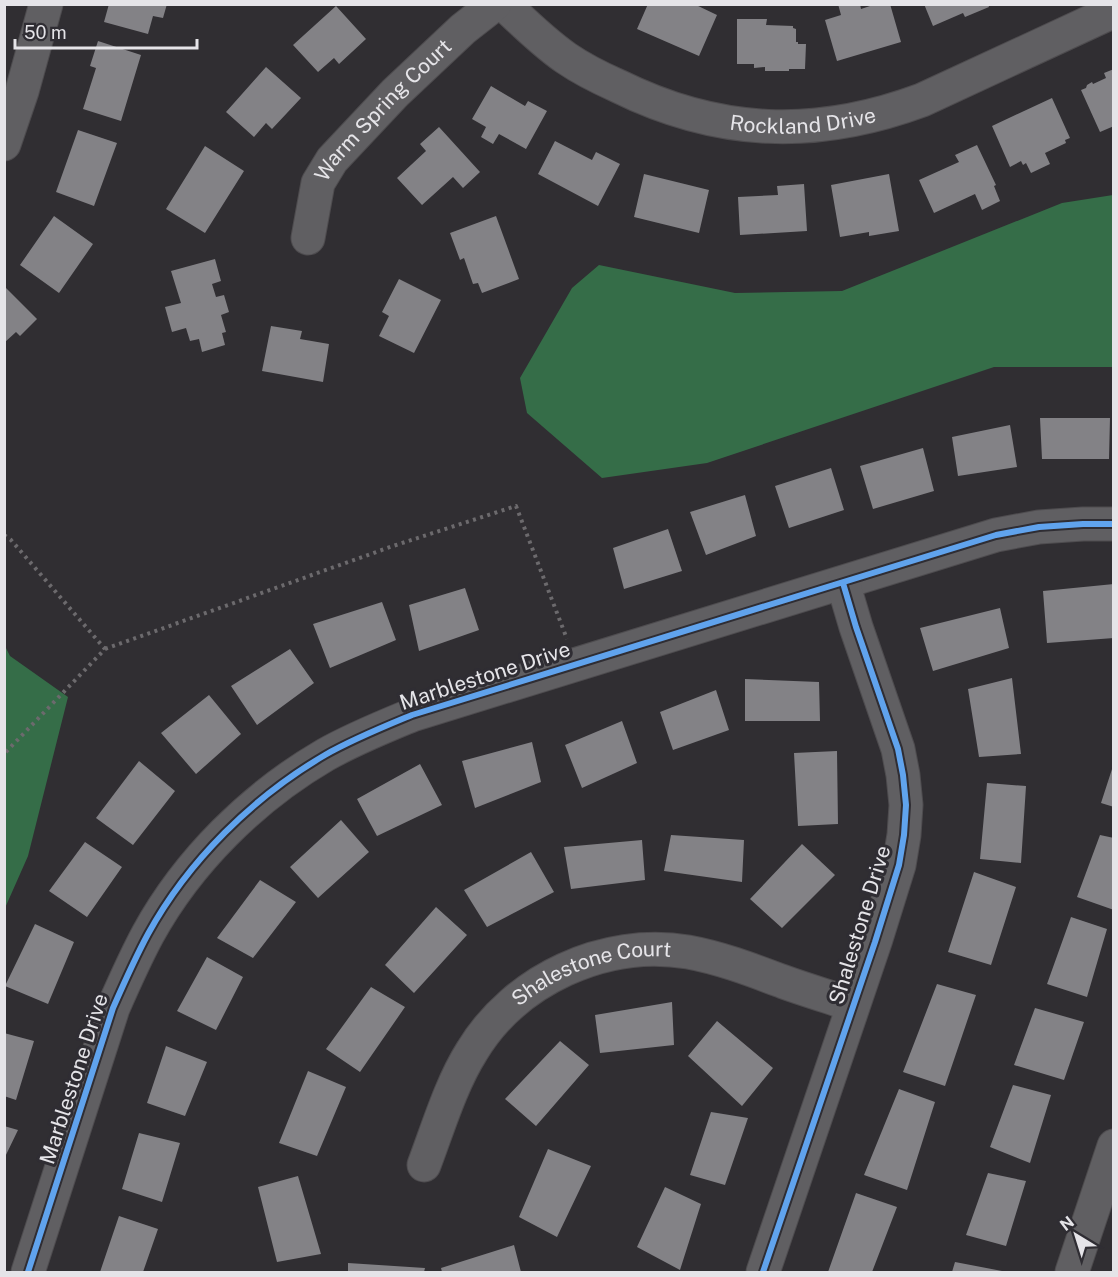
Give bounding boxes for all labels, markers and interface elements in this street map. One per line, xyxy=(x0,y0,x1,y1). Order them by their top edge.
scale bar xyxy=(15,12,196,50)
text: 50 m xyxy=(24,22,67,43)
street label: Warm Spring Court xyxy=(309,34,456,185)
street label: Rockland Drive xyxy=(728,102,878,139)
street label: Marblestone Drive xyxy=(396,636,573,715)
street label: Shalestone Drive xyxy=(823,842,896,1007)
street label: Shalestone Court xyxy=(506,936,672,1011)
street label: Marblestone Drive xyxy=(34,990,113,1167)
north arrow xyxy=(1046,1205,1106,1265)
text: N xyxy=(1056,1212,1078,1235)

